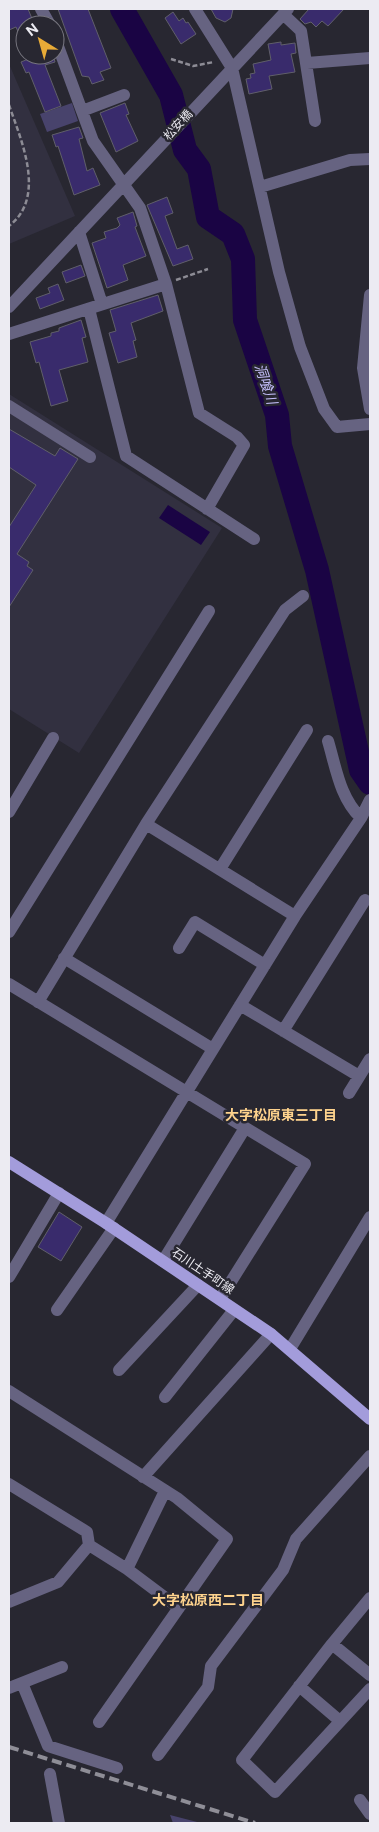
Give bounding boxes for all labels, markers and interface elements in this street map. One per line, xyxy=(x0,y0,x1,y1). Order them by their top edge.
north arrow xyxy=(15,15,65,65)
text: N xyxy=(23,20,41,39)
street label: 松安橋 xyxy=(161,107,195,143)
water label: 洞喰川 xyxy=(252,362,281,408)
district label: 大字松原東三丁目 xyxy=(225,1107,337,1123)
street label: 石川土手町線 xyxy=(169,1245,237,1297)
district label: 大字松原西二丁目 xyxy=(152,1592,264,1608)

